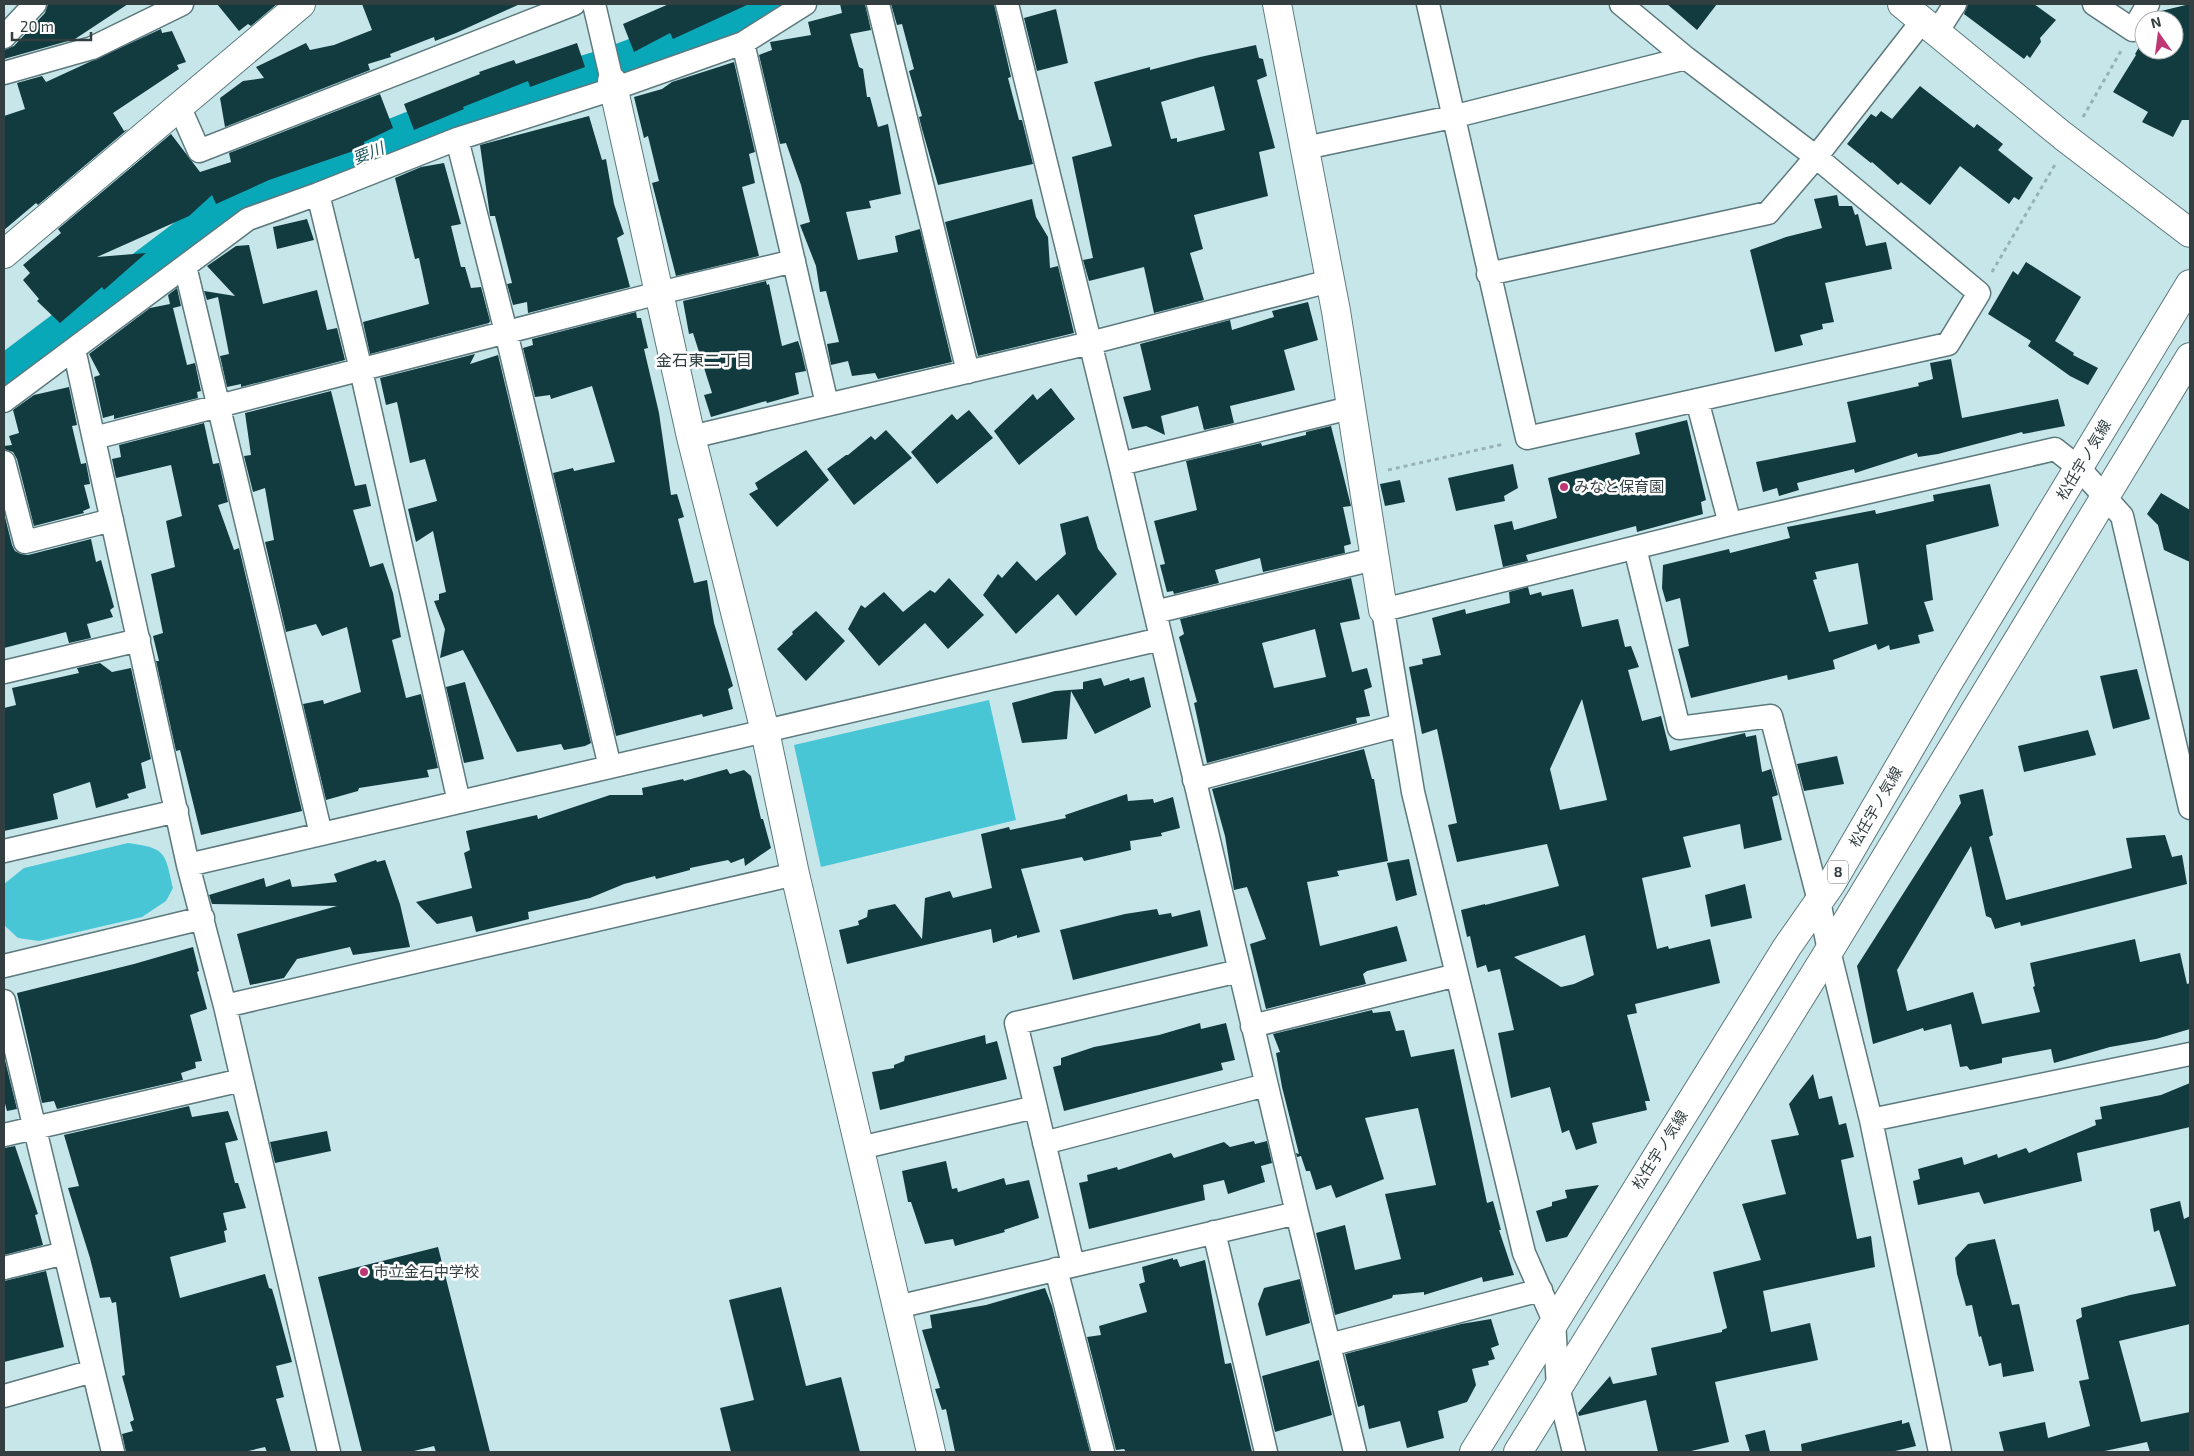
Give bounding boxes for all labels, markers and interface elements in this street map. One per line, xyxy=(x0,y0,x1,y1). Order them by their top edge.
scale bar xyxy=(12,10,91,42)
north arrow xyxy=(2134,10,2184,60)
text: N xyxy=(2149,12,2163,31)
text: 20 m xyxy=(20,17,54,35)
water label: 要川 xyxy=(349,137,388,167)
district label: 金石東二丁目 xyxy=(656,350,752,369)
street label: 松任宇ノ気線 xyxy=(2052,416,2114,503)
place label: みなと保育園 xyxy=(1574,477,1664,495)
marker: みなと保育園 xyxy=(1558,481,1570,493)
street label: 松任宇ノ気線 xyxy=(1845,763,1905,850)
road number: 8 xyxy=(1828,860,1848,884)
street label: 松任宇ノ気線 xyxy=(1628,1107,1691,1192)
place label: 市立金石中学校 xyxy=(374,1262,479,1280)
marker: 市立金石中学校 xyxy=(358,1266,370,1278)

